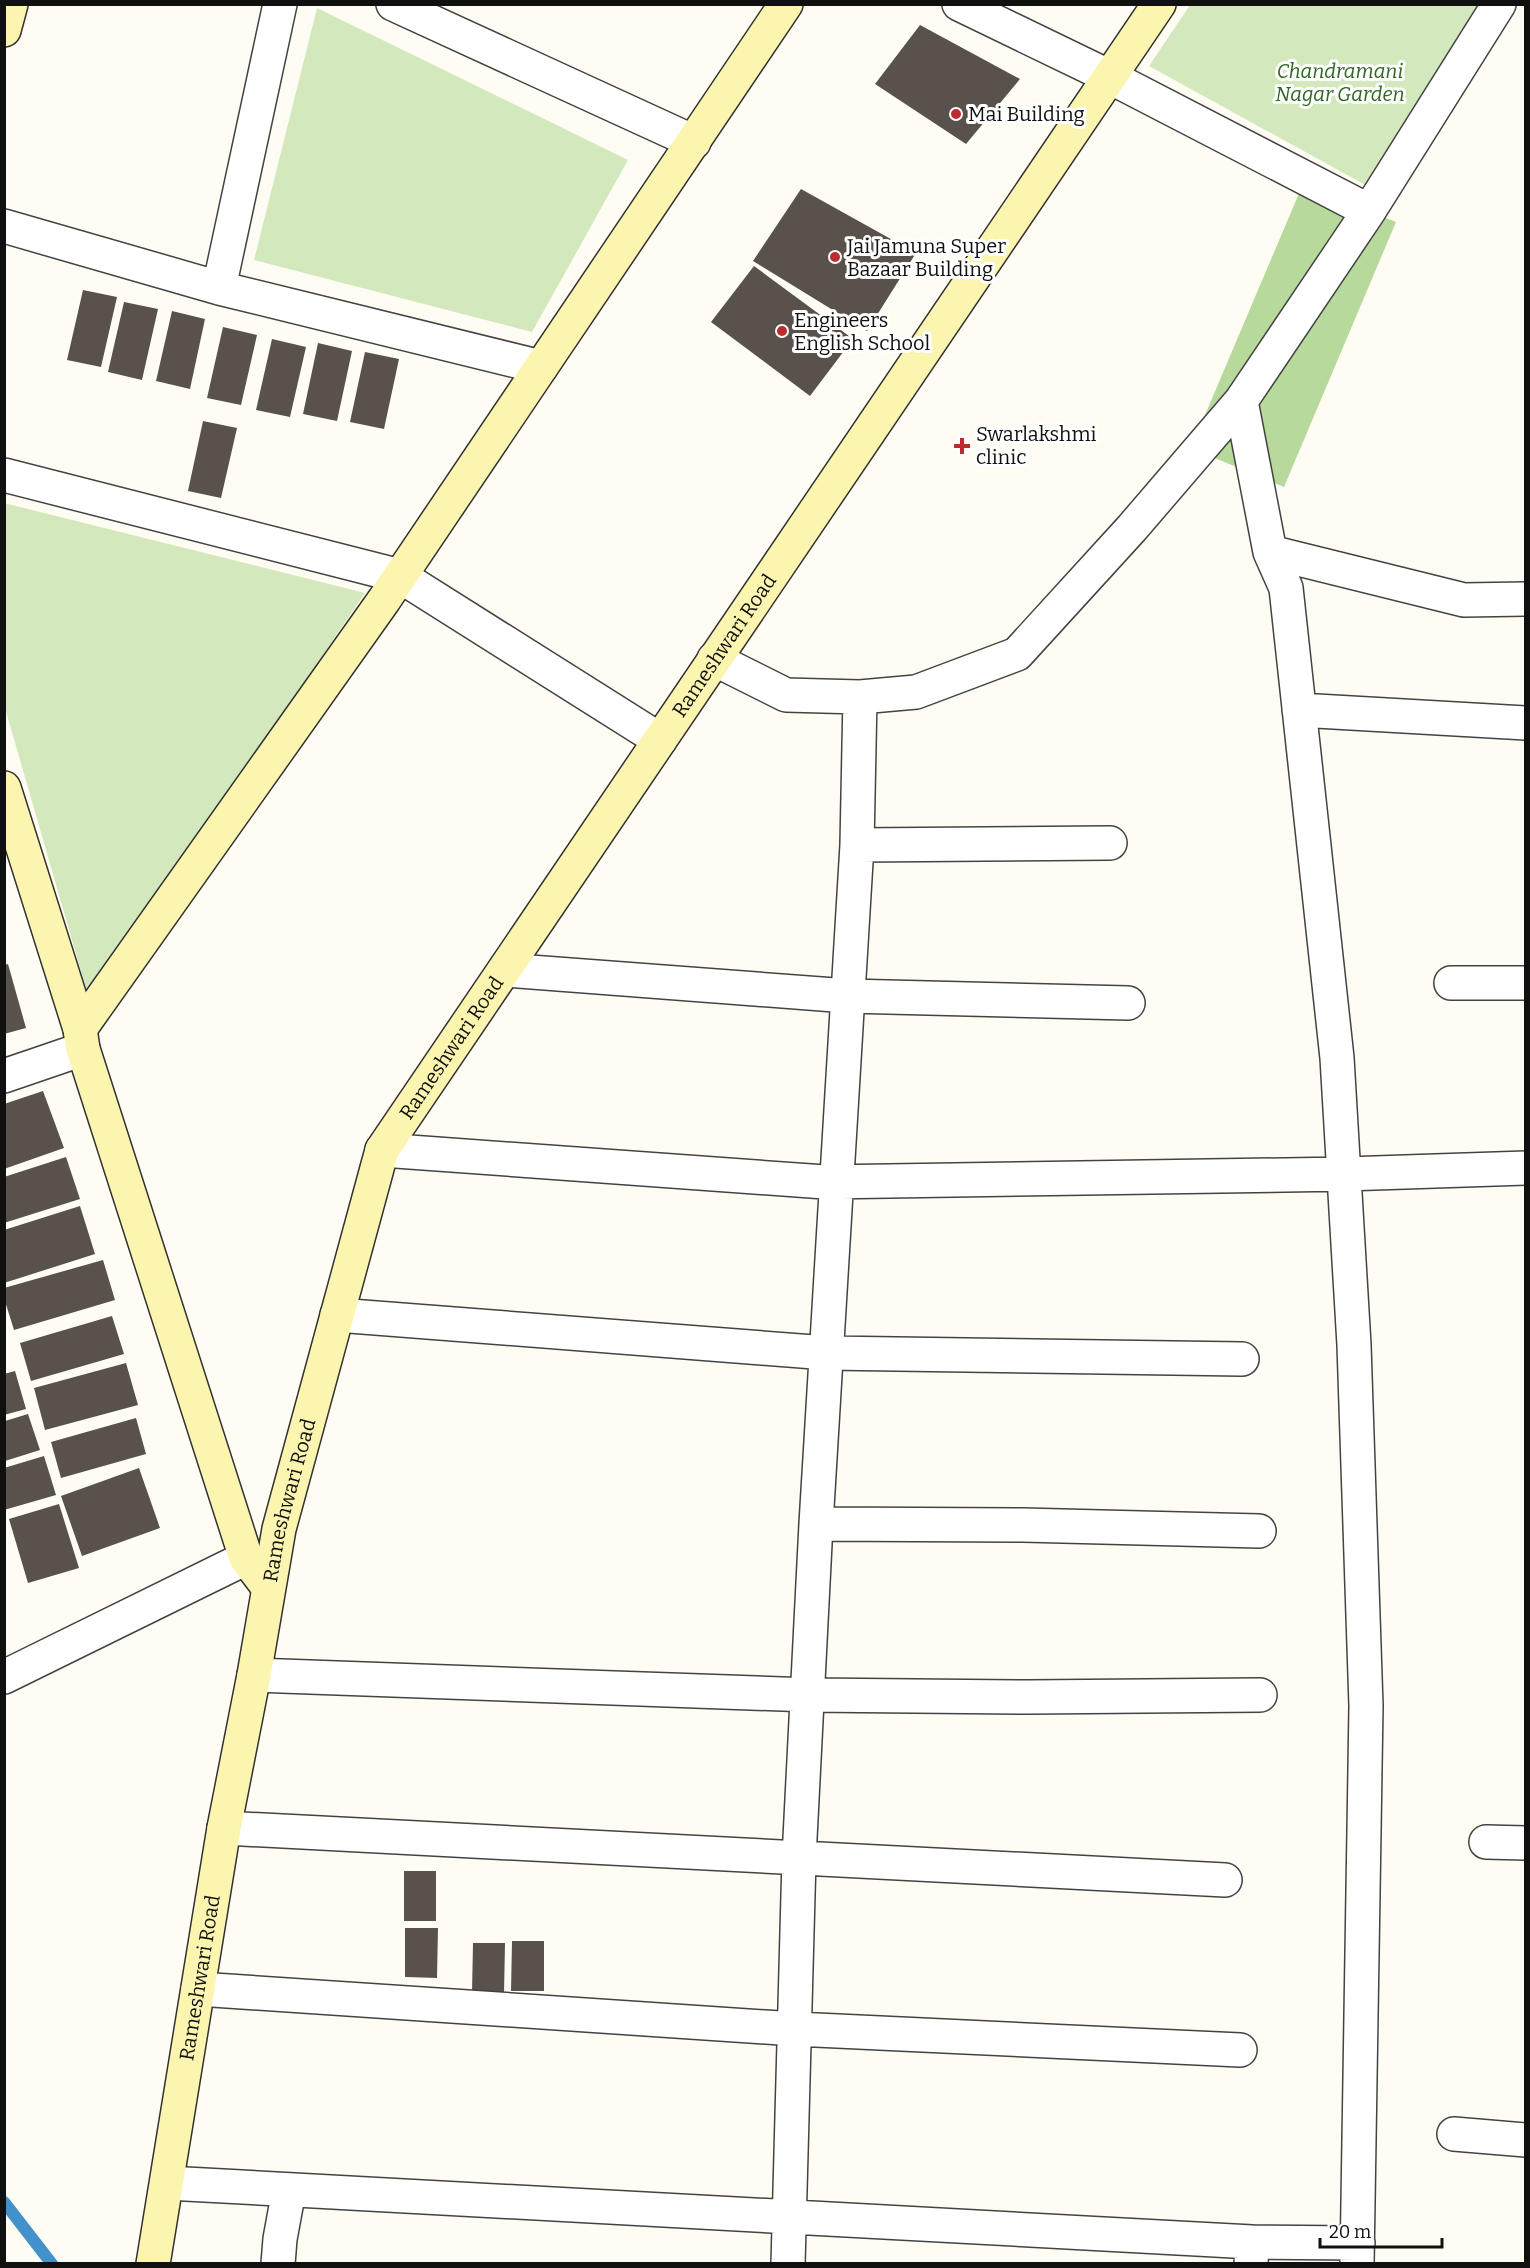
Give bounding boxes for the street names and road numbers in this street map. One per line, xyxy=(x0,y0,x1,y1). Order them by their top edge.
street label: Rameshwari Road xyxy=(667,569,781,722)
street label: Rameshwari Road xyxy=(394,972,508,1124)
street label: Rameshwari Road xyxy=(258,1416,321,1584)
street label: Rameshwari Road xyxy=(174,1893,225,2062)

